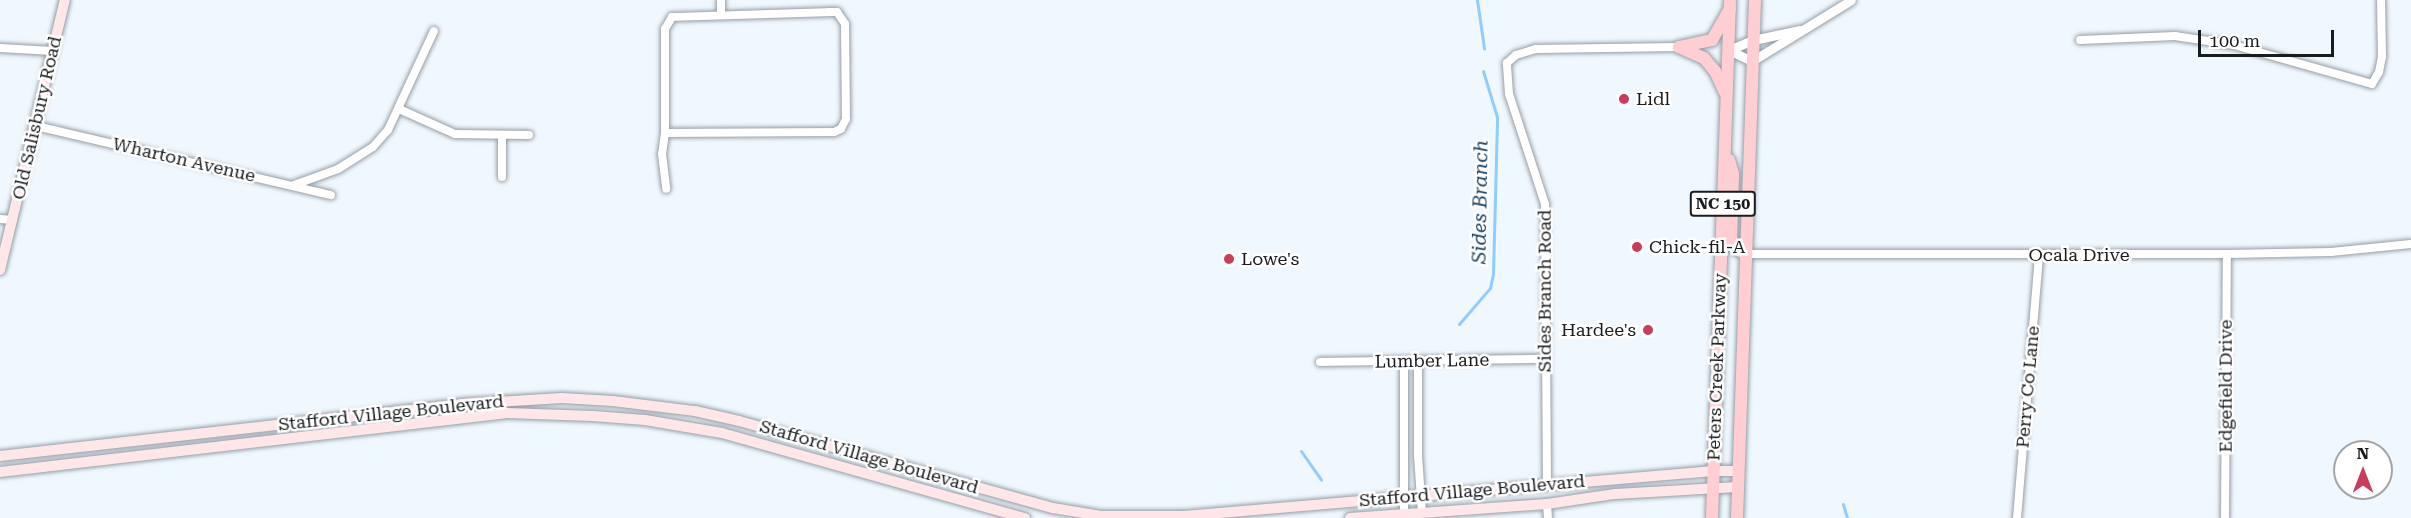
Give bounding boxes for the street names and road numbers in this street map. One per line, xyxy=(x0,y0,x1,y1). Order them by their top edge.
street label: Old Salisbury Road xyxy=(8,34,66,202)
street label: Wharton Avenue xyxy=(111,133,257,187)
road number: NC 150 xyxy=(1688,191,1758,217)
street label: Sides Branch Road xyxy=(1534,210,1556,372)
street label: Ocala Drive xyxy=(2028,244,2130,266)
street label: Peters Creek Parkway xyxy=(1703,273,1731,461)
street label: Edgefield Drive xyxy=(2215,319,2237,453)
street label: Perry Co Lane xyxy=(2012,325,2044,449)
street label: Lumber Lane xyxy=(1375,349,1489,373)
street label: Stafford Village Boulevard xyxy=(277,390,505,436)
street label: Stafford Village Boulevard xyxy=(757,415,981,499)
street label: Stafford Village Boulevard xyxy=(1358,470,1586,512)

